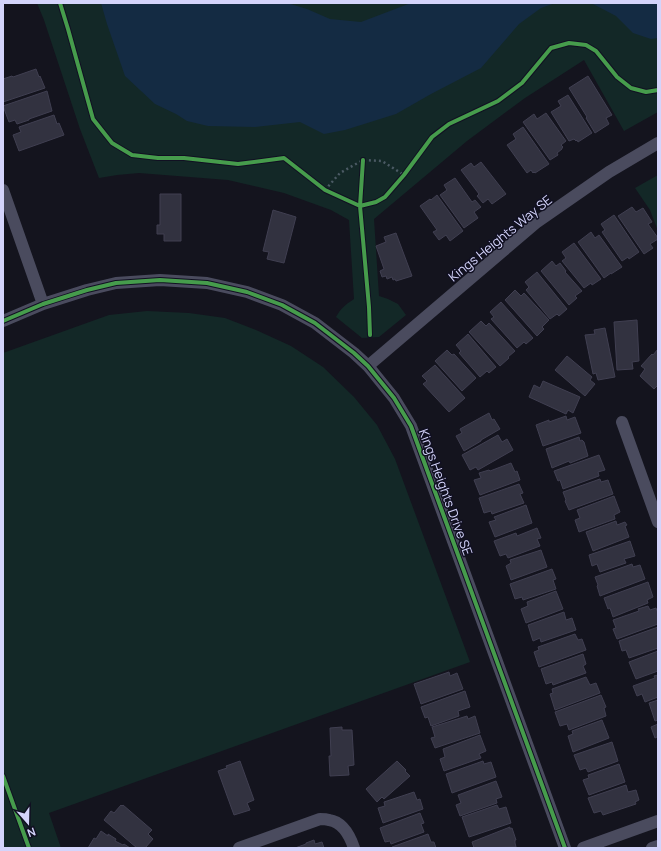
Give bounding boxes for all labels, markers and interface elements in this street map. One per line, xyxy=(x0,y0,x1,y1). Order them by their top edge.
street label: Kings Heights Way SE xyxy=(444,191,556,285)
street label: Kings Heights Drive SE xyxy=(415,426,477,558)
north arrow xyxy=(8,803,48,843)
text: N xyxy=(25,824,38,841)

